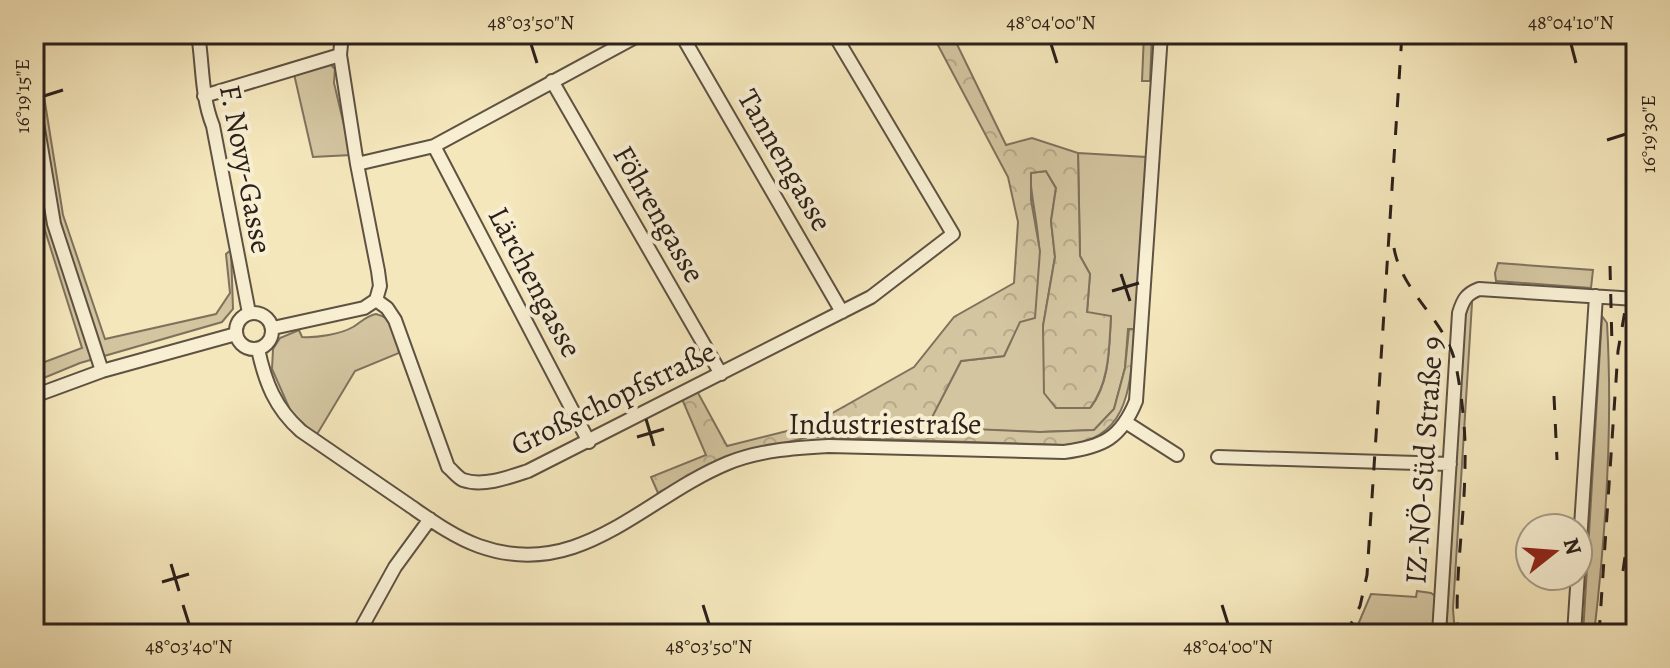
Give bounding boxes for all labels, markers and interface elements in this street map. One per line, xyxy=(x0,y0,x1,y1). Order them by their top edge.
text: 48°03'50"N xyxy=(488,9,574,36)
text: 48°04'00"N xyxy=(1006,9,1096,36)
text: 48°04'10"N xyxy=(1528,9,1614,36)
text: 16°19'15"E xyxy=(9,59,36,133)
street label: F. Novy-Gasse xyxy=(210,81,282,257)
street label: Tannengasse xyxy=(728,82,842,238)
text: 16°19'30"E xyxy=(1635,95,1662,173)
street label: Föhrengasse xyxy=(604,138,714,290)
street label: Lärchengasse xyxy=(479,200,591,364)
street label: Großschopfstraße xyxy=(504,331,722,465)
street label: IZ-NÖ-Süd Straße 9 xyxy=(1395,335,1453,585)
street label: Industriestraße xyxy=(789,404,981,444)
north arrow xyxy=(1514,512,1594,592)
text: N xyxy=(1555,534,1589,558)
text: 48°03'40"N xyxy=(145,633,233,660)
text: 48°03'50"N xyxy=(666,633,752,660)
text: 48°04'00"N xyxy=(1183,633,1273,660)

